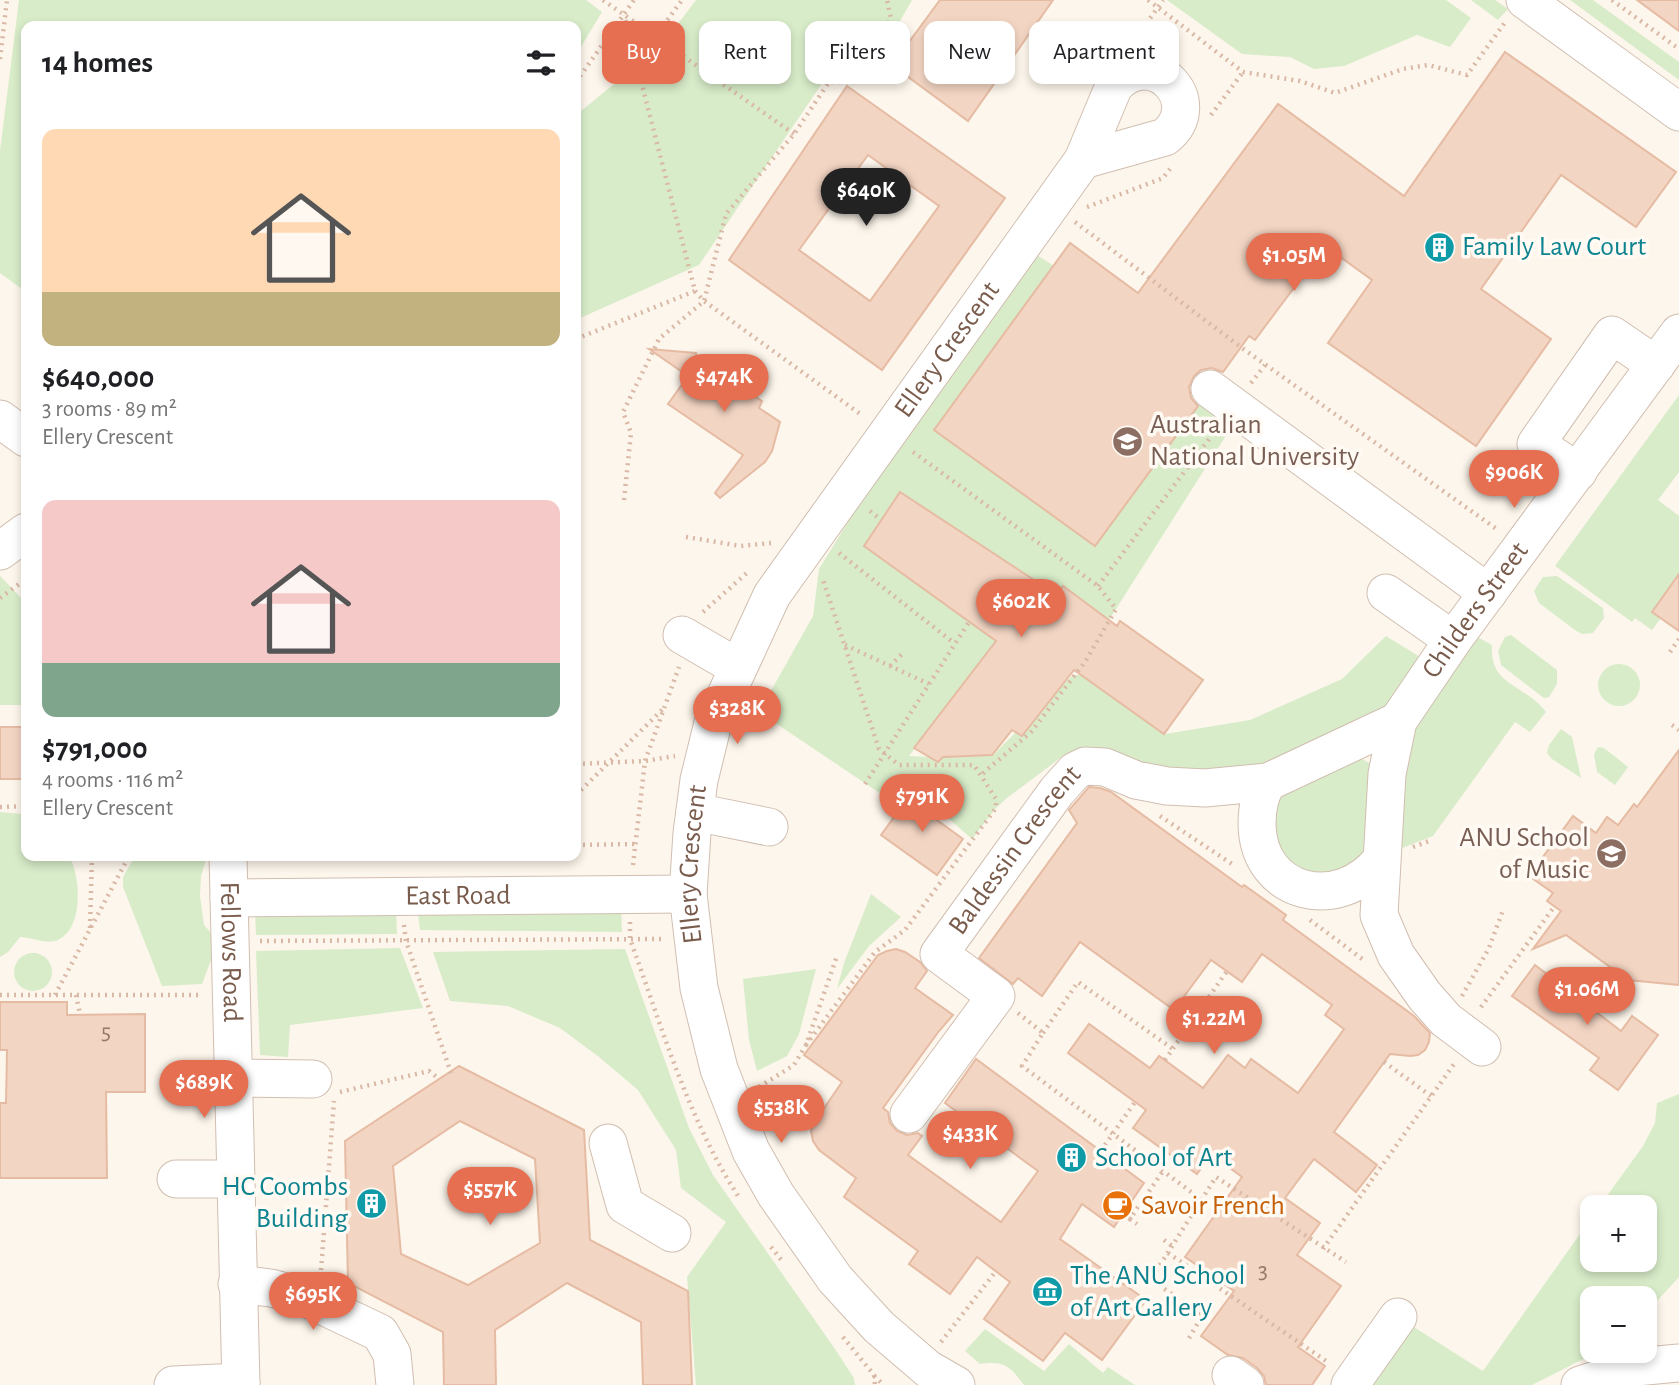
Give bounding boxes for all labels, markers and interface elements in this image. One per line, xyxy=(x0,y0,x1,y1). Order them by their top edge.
chip: Buy xyxy=(602,21,685,84)
chip: Rent xyxy=(699,21,791,84)
chip: Filters xyxy=(805,21,910,84)
chip: New xyxy=(924,21,1015,84)
chip: Apartment xyxy=(1029,21,1179,84)
icon: filters xyxy=(522,44,560,82)
text: 14 homes xyxy=(42,48,153,78)
pin: $640K xyxy=(817,168,915,228)
icon: home xyxy=(238,175,364,301)
text: $640K xyxy=(837,179,895,202)
building icon: Family Law Court xyxy=(1422,230,1456,264)
pin: $1.05M xyxy=(1237,233,1351,293)
place label: Family Law Court xyxy=(1462,233,1646,261)
text: $1.05M xyxy=(1262,244,1326,267)
street label: Ellery Crescent xyxy=(890,277,1005,423)
pin: $474K xyxy=(675,354,773,414)
text: $640,000 xyxy=(42,363,154,393)
text: $474K xyxy=(696,365,752,388)
text: 3 rooms · 89 m² xyxy=(42,398,177,421)
place label: Australian National University xyxy=(1150,411,1359,471)
school or university icon: Australian National University xyxy=(1110,424,1144,458)
text: Ellery Crescent xyxy=(42,426,173,449)
pin: $906K xyxy=(1465,450,1563,510)
text: $906K xyxy=(1485,461,1543,484)
street label: Childers Street xyxy=(1417,537,1534,683)
icon: home xyxy=(238,546,364,672)
pin: $602K xyxy=(972,580,1070,639)
text: $602K xyxy=(992,590,1050,613)
pin: $328K xyxy=(688,686,786,746)
text: $328K xyxy=(709,697,765,720)
text: $791,000 xyxy=(42,734,148,764)
street label: Baldessin Crescent xyxy=(944,760,1087,940)
text: 4 rooms · 116 m² xyxy=(42,769,183,792)
pin: $791K xyxy=(873,774,971,834)
street label: Ellery Crescent xyxy=(674,783,712,945)
text: $791K xyxy=(895,785,949,808)
text: Ellery Crescent xyxy=(42,797,173,820)
place label: ANU School of Music xyxy=(1459,824,1589,884)
school or university icon: ANU School of Music xyxy=(1595,837,1629,871)
street label: Fellows Road xyxy=(215,881,246,1023)
street label: East Road xyxy=(405,882,511,910)
pin: $1.06M xyxy=(1530,968,1644,1027)
text: $1.06M xyxy=(1554,978,1620,1001)
pin: $1.22M xyxy=(1157,996,1271,1056)
text: $1.22M xyxy=(1182,1007,1246,1030)
house number: 5 xyxy=(101,1020,111,1044)
pin: $689K xyxy=(155,1060,253,1120)
text: $689K xyxy=(175,1071,233,1094)
pin: $538K xyxy=(732,1086,830,1145)
text: $538K xyxy=(754,1096,808,1119)
pin: $433K xyxy=(921,1112,1019,1171)
text: $433K xyxy=(942,1122,998,1145)
building icon: School of Art xyxy=(1055,1141,1089,1175)
place label: School of Art xyxy=(1095,1144,1232,1172)
pin: $557K xyxy=(441,1168,539,1227)
place label: HC Coombs Building xyxy=(222,1173,348,1233)
text: $557K xyxy=(463,1178,517,1201)
building icon: HC Coombs Building xyxy=(354,1186,388,1220)
cafe icon: Savoir French xyxy=(1101,1189,1135,1223)
place label: Savoir French xyxy=(1141,1192,1285,1220)
map controls xyxy=(1580,1195,1657,1363)
button: + xyxy=(1580,1195,1657,1272)
house number: 3 xyxy=(1258,1259,1268,1283)
place label: The ANU School of Art Gallery xyxy=(1070,1262,1245,1322)
pin: $695K xyxy=(264,1272,362,1332)
museum icon: The ANU School of Art Gallery xyxy=(1030,1275,1064,1309)
text: $695K xyxy=(285,1283,341,1306)
button: − xyxy=(1580,1286,1657,1363)

